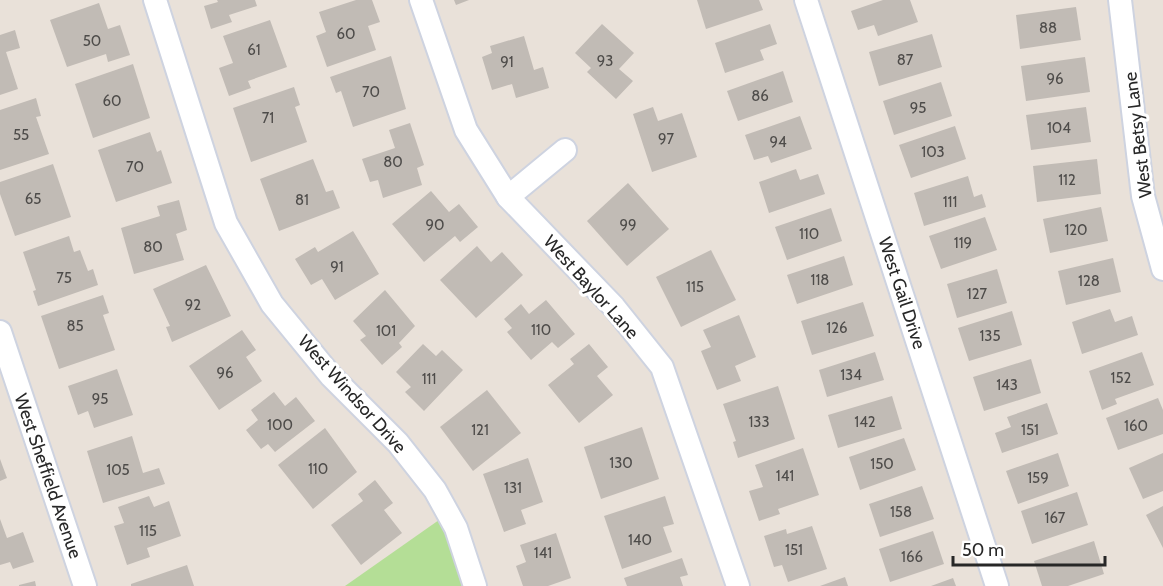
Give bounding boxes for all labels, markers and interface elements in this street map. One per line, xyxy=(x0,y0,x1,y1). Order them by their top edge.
house number: 88 xyxy=(1039,19,1057,37)
house number: 60 xyxy=(337,25,356,43)
house number: 50 xyxy=(83,32,101,50)
house number: 61 xyxy=(247,41,261,59)
house number: 87 xyxy=(897,51,914,69)
house number: 93 xyxy=(597,52,613,70)
house number: 91 xyxy=(500,53,514,71)
house number: 96 xyxy=(1046,70,1064,88)
street label: West Betsy Lane xyxy=(1119,71,1157,199)
house number: 70 xyxy=(362,83,380,101)
house number: 86 xyxy=(751,87,769,105)
house number: 60 xyxy=(103,92,122,110)
house number: 95 xyxy=(910,99,926,117)
house number: 71 xyxy=(262,109,274,127)
house number: 104 xyxy=(1047,119,1071,137)
house number: 55 xyxy=(13,126,29,144)
house number: 97 xyxy=(658,130,674,148)
house number: 94 xyxy=(769,133,787,151)
house number: 103 xyxy=(921,143,945,161)
house number: 80 xyxy=(383,153,403,171)
house number: 70 xyxy=(126,158,144,176)
house number: 112 xyxy=(1058,171,1076,189)
house number: 65 xyxy=(25,190,41,208)
house number: 81 xyxy=(295,191,309,209)
house number: 111 xyxy=(943,193,957,211)
house number: 90 xyxy=(426,216,445,234)
house number: 99 xyxy=(619,216,637,234)
house number: 120 xyxy=(1064,221,1088,239)
house number: 110 xyxy=(799,225,819,243)
street label: West Baylor Lane xyxy=(539,231,643,343)
street label: West Gail Drive xyxy=(874,234,930,352)
house number: 119 xyxy=(954,234,972,252)
house number: 80 xyxy=(143,238,163,256)
house number: 91 xyxy=(330,258,344,276)
house number: 75 xyxy=(56,269,72,287)
house number: 118 xyxy=(811,271,829,289)
house number: 128 xyxy=(1078,272,1100,290)
house number: 115 xyxy=(686,278,704,296)
house number: 127 xyxy=(967,285,988,303)
house number: 92 xyxy=(185,296,201,314)
house number: 85 xyxy=(66,317,84,335)
house number: 126 xyxy=(826,319,848,337)
house number: 110 xyxy=(531,321,551,339)
house number: 101 xyxy=(376,322,396,340)
house number: 135 xyxy=(979,327,1001,345)
street label: West Windsor Drive xyxy=(293,330,411,458)
house number: 96 xyxy=(216,364,234,382)
house number: 134 xyxy=(840,366,862,384)
house number: 152 xyxy=(1111,369,1132,387)
house number: 111 xyxy=(422,370,436,388)
house number: 143 xyxy=(996,376,1018,394)
house number: 95 xyxy=(92,390,108,408)
street label: West Sheffield Avenue xyxy=(9,391,87,561)
house number: 133 xyxy=(748,413,770,431)
house number: 142 xyxy=(854,413,876,431)
house number: 100 xyxy=(267,416,293,434)
house number: 160 xyxy=(1124,417,1148,435)
house number: 121 xyxy=(471,421,489,439)
house number: 151 xyxy=(1021,421,1039,439)
house number: 130 xyxy=(609,454,633,472)
house number: 150 xyxy=(870,455,894,473)
house number: 110 xyxy=(308,460,328,478)
house number: 105 xyxy=(106,461,130,479)
house number: 141 xyxy=(776,467,794,485)
house number: 159 xyxy=(1027,469,1049,487)
house number: 131 xyxy=(504,479,522,497)
house number: 158 xyxy=(890,503,912,521)
house number: 167 xyxy=(1045,509,1066,527)
house number: 115 xyxy=(139,522,157,540)
scale bar xyxy=(953,529,1104,567)
house number: 140 xyxy=(628,531,652,549)
text: 50 m xyxy=(962,539,1004,561)
house number: 151 xyxy=(785,541,803,559)
house number: 141 xyxy=(534,544,552,562)
house number: 166 xyxy=(901,548,923,566)

